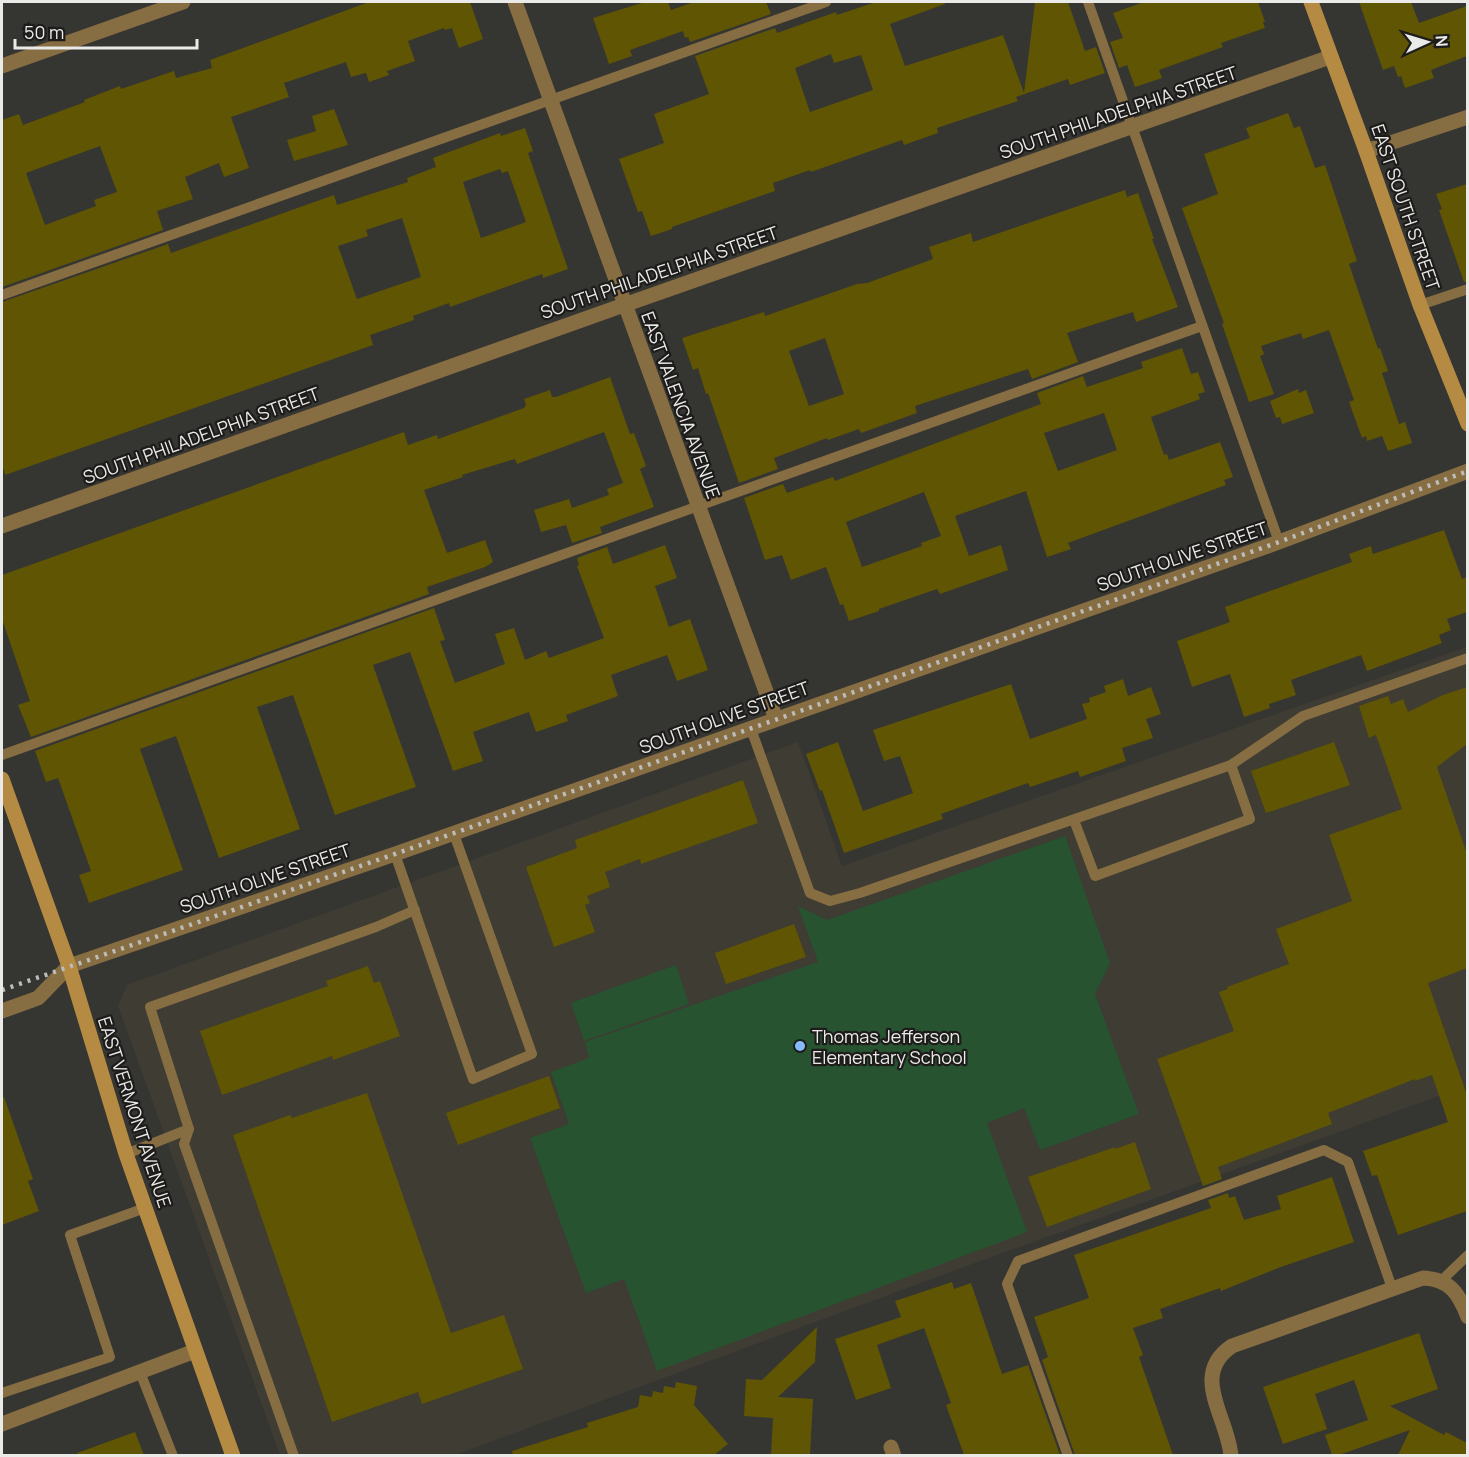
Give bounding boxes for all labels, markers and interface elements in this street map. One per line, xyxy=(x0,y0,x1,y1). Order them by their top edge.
scale bar xyxy=(15,12,196,50)
north arrow xyxy=(1397,12,1457,72)
text: 50 m xyxy=(24,20,64,44)
text: N xyxy=(1431,34,1453,47)
street label: SOUTH PHILADELPHIA STREET xyxy=(996,60,1240,164)
street label: EAST SOUTH STREET xyxy=(1366,121,1446,293)
street label: SOUTH PHILADELPHIA STREET xyxy=(537,220,781,324)
street label: EAST VALENCIA AVENUE xyxy=(636,308,726,502)
street label: SOUTH PHILADELPHIA STREET xyxy=(80,381,323,489)
street label: SOUTH OLIVE STREET xyxy=(1093,515,1271,596)
street label: SOUTH OLIVE STREET xyxy=(636,675,812,759)
street label: SOUTH OLIVE STREET xyxy=(176,837,354,918)
street label: EAST VERMONT AVENUE xyxy=(93,1013,177,1211)
place label: Thomas Jefferson Elementary School xyxy=(812,1024,967,1069)
marker: Thomas Jefferson Elementary School xyxy=(793,1039,807,1053)

